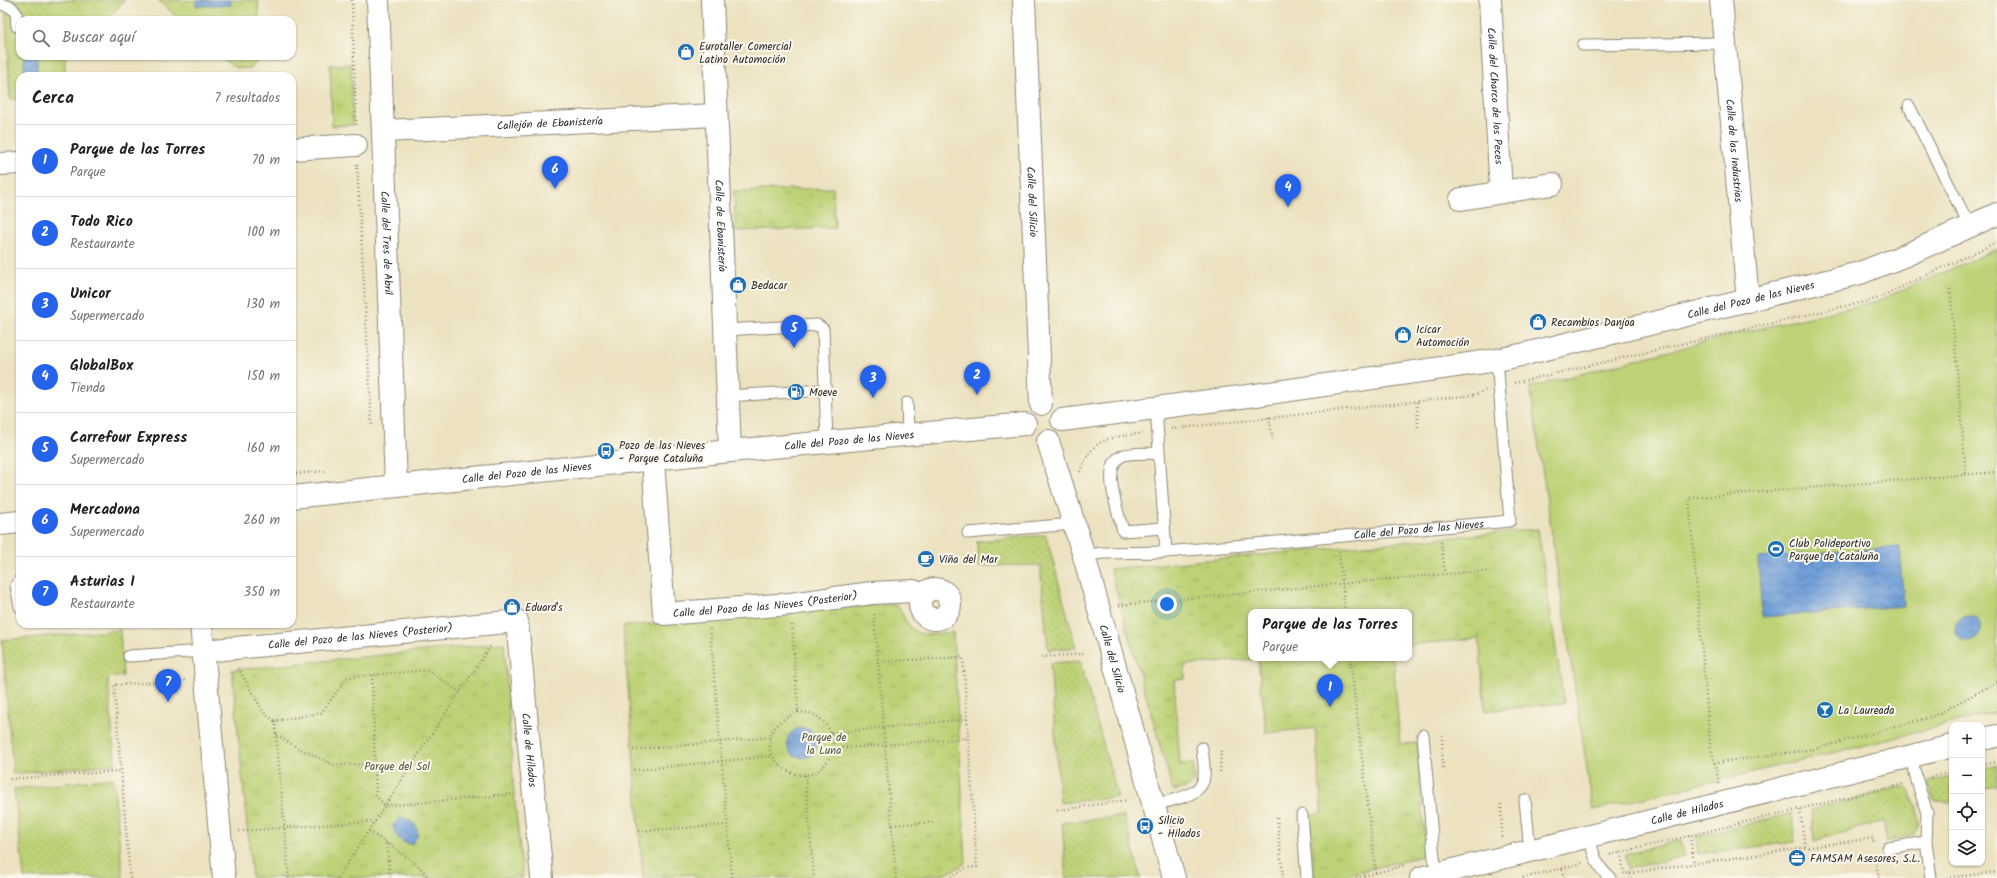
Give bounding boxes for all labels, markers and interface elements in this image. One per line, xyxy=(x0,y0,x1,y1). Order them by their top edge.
search box xyxy=(16,16,296,60)
text: Buscar aquí xyxy=(62,26,135,50)
icon: search xyxy=(30,27,52,49)
street label: Calle del Charco de los Peces xyxy=(1482,27,1507,165)
place label: Eurotaller Comercial Latino Automoción xyxy=(699,38,792,69)
shop icon: Eurotaller Comercial Latino Automoción xyxy=(676,42,696,62)
text: Cerca xyxy=(32,85,74,112)
text: 7 resultados xyxy=(215,88,280,109)
street label: Calle de las Industrias xyxy=(1720,98,1747,203)
street label: Callejón de Ebanistería xyxy=(496,112,603,136)
text: Parque de las Torres xyxy=(70,138,205,162)
text: 1 xyxy=(43,150,47,171)
text: 70 m xyxy=(252,150,280,171)
pin: 6 xyxy=(542,156,568,189)
text: Parque xyxy=(70,162,106,183)
street label: Calle del Silicio xyxy=(1021,166,1042,237)
pin: 4 xyxy=(1275,174,1301,207)
street label: Calle de Ebanistería xyxy=(709,179,731,273)
street label: Calle del Tres de Abril xyxy=(375,191,397,296)
text: Todo Rico xyxy=(70,210,133,234)
text: 2 xyxy=(41,222,49,243)
text: 100 m xyxy=(247,222,280,243)
text: Restaurante xyxy=(70,234,135,255)
shop icon: Bedacar xyxy=(728,275,748,295)
street label: Calle del Pozo de las Nieves xyxy=(1685,276,1817,324)
place label: Bedacar xyxy=(751,277,789,295)
text: Unicor xyxy=(70,282,111,306)
text: 3 xyxy=(41,294,49,315)
text: 130 m xyxy=(246,294,280,315)
text: Supermercado xyxy=(70,306,144,327)
shop icon: Recambios Danjoa xyxy=(1528,312,1548,332)
place label: Recambios Danjoa xyxy=(1551,314,1635,332)
pin: 5 xyxy=(781,315,807,348)
place label: Icicar Automoción xyxy=(1416,321,1469,352)
shop icon: Icicar Automoción xyxy=(1393,325,1413,345)
text: GlobalBox xyxy=(70,354,133,378)
pin: 2 xyxy=(964,362,990,395)
pin: 3 xyxy=(860,365,886,398)
text: 4 xyxy=(41,366,49,387)
text: 150 m xyxy=(247,366,280,387)
text: Tienda xyxy=(70,378,105,399)
fuel station icon: Moeve xyxy=(786,382,806,402)
place label: Moeve xyxy=(809,384,837,402)
text: Carrefour Express xyxy=(70,426,187,450)
street label: Calle del Pozo de las Nieves xyxy=(783,426,915,456)
place label: Pozo de las Nieves - Parque Cataluña xyxy=(619,437,706,468)
text: 5 xyxy=(42,438,48,459)
text: 160 m xyxy=(247,438,280,459)
bus stop icon: Pozo de las Nieves - Parque Cataluña xyxy=(596,441,616,461)
text: Supermercado xyxy=(70,450,144,471)
street label: Calle del Pozo de las Nieves xyxy=(461,458,593,489)
text: Mercadona xyxy=(70,498,140,522)
text: 6 xyxy=(41,510,49,531)
text: 260 m xyxy=(243,510,280,531)
street label: Calle del Pozo de las Nieves xyxy=(1353,515,1485,545)
text: Supermercado xyxy=(70,522,144,543)
place label: Club Polideportivo Parque de Cataluña xyxy=(1789,535,1879,566)
sports icon: Club Polideportivo Parque de Cataluña xyxy=(1766,539,1786,559)
cafe icon: Viña del Mar xyxy=(916,549,936,569)
place label: Viña del Mar xyxy=(939,551,999,569)
text: Asturias I xyxy=(70,570,135,594)
text: 7 xyxy=(42,582,48,603)
text: 350 m xyxy=(244,582,280,603)
street label: Calle del Pozo de las Nieves (Posterior) xyxy=(672,587,859,623)
text: Restaurante xyxy=(70,594,135,615)
your location xyxy=(1157,594,1177,614)
shop icon: Eduard's xyxy=(502,597,522,617)
place label: Eduard's xyxy=(525,599,563,617)
popup xyxy=(1248,609,1412,661)
text: Parque de las Torres xyxy=(1262,613,1398,637)
street label: Calle del Pozo de las Nieves (Posterior) xyxy=(267,619,454,655)
street label: Calle del Silicio xyxy=(1094,622,1130,695)
text: Parque xyxy=(1262,637,1298,658)
pin: 7 xyxy=(155,669,181,702)
pin: 1 xyxy=(1317,674,1343,707)
bar icon: La Laureada xyxy=(1815,700,1835,720)
place label: La Laureada xyxy=(1838,702,1894,720)
street label: Calle de Hilados xyxy=(516,712,541,788)
map controls xyxy=(1949,722,1985,866)
button: + xyxy=(1949,722,1985,758)
park label: Parque de la Luna xyxy=(801,729,847,760)
park label: Parque del Sol xyxy=(364,758,430,776)
button: − xyxy=(1949,758,1985,794)
button: locate xyxy=(1949,794,1985,830)
street label: Calle de Hilados xyxy=(1649,795,1726,831)
place label: Silicio - Hilados xyxy=(1158,812,1201,843)
bus stop icon: Silicio - Hilados xyxy=(1135,816,1155,836)
button: layers xyxy=(1949,830,1985,866)
office icon: FAMSAM Asesores, S.L. xyxy=(1787,848,1807,868)
place label: FAMSAM Asesores, S.L. xyxy=(1810,850,1920,868)

